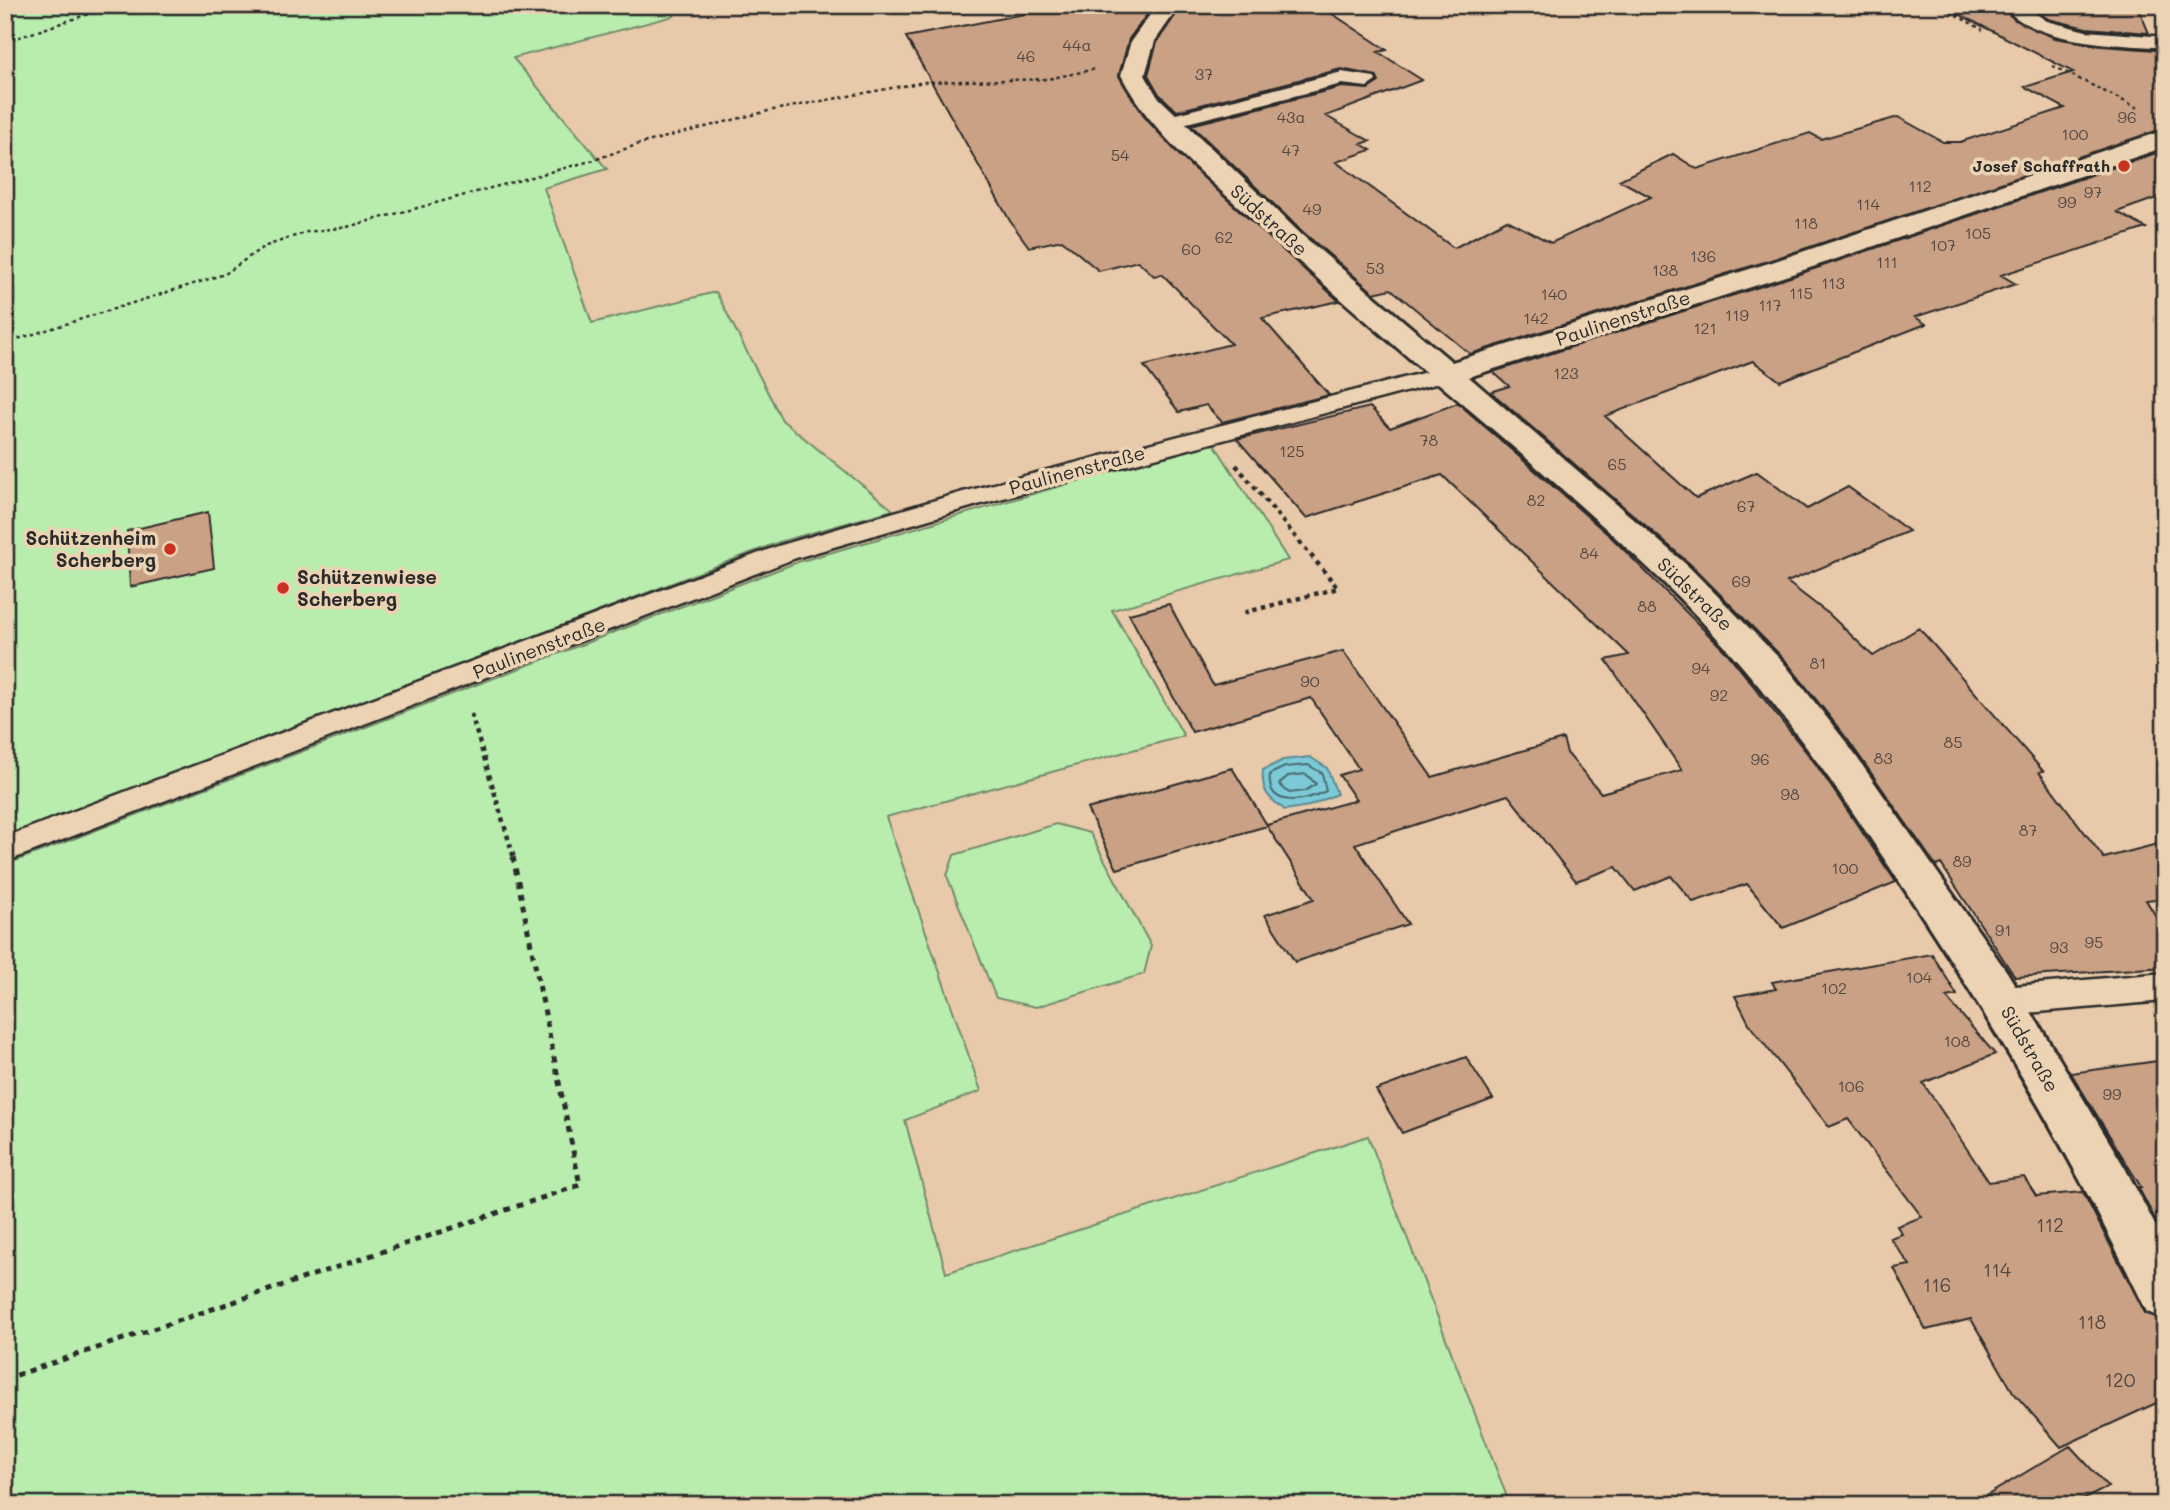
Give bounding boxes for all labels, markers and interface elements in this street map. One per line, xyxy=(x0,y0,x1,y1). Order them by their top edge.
house number: 44a xyxy=(1063,34,1091,55)
house number: 46 xyxy=(1016,45,1036,66)
house number: 37 xyxy=(1195,63,1213,84)
house number: 43a xyxy=(1277,106,1305,127)
house number: 96 xyxy=(2117,106,2137,127)
house number: 100 xyxy=(2062,123,2089,144)
house number: 47 xyxy=(1282,139,1300,160)
house number: 54 xyxy=(1111,144,1130,165)
place label: Josef Schaffrath xyxy=(1973,155,2110,176)
marker: Josef Schaffrath xyxy=(2116,158,2132,174)
house number: 112 xyxy=(1908,175,1932,196)
street label: Südstraße xyxy=(1225,178,1313,261)
house number: 97 xyxy=(2084,181,2102,202)
house number: 99 xyxy=(2058,191,2076,212)
house number: 114 xyxy=(1856,193,1880,214)
house number: 49 xyxy=(1303,198,1321,219)
house number: 118 xyxy=(1794,212,1818,233)
house number: 105 xyxy=(1965,222,1991,243)
house number: 62 xyxy=(1215,226,1233,247)
house number: 107 xyxy=(1930,234,1956,255)
house number: 60 xyxy=(1181,238,1201,259)
house number: 136 xyxy=(1690,245,1716,266)
house number: 111 xyxy=(1876,251,1898,272)
house number: 53 xyxy=(1366,257,1384,278)
house number: 138 xyxy=(1652,259,1678,280)
house number: 113 xyxy=(1821,272,1845,293)
house number: 115 xyxy=(1789,282,1813,303)
house number: 140 xyxy=(1541,283,1567,304)
street label: Paulinenstraße xyxy=(1552,284,1693,351)
house number: 117 xyxy=(1758,294,1782,315)
house number: 119 xyxy=(1725,304,1749,325)
house number: 142 xyxy=(1523,307,1549,328)
house number: 121 xyxy=(1693,317,1717,338)
house number: 123 xyxy=(1553,362,1579,383)
house number: 78 xyxy=(1420,429,1439,450)
street label: Paulinenstraße xyxy=(1006,439,1148,500)
house number: 125 xyxy=(1279,440,1305,461)
house number: 65 xyxy=(1608,453,1627,474)
house number: 82 xyxy=(1527,489,1545,510)
house number: 67 xyxy=(1737,495,1755,516)
place label: Schützenheim Scherberg xyxy=(26,525,156,572)
marker: Schützenheim Scherberg xyxy=(162,541,178,557)
house number: 84 xyxy=(1579,542,1599,563)
street label: Südstraße xyxy=(1652,551,1739,636)
place label: Schützenwiese Scherberg xyxy=(297,564,437,611)
house number: 69 xyxy=(1731,570,1751,591)
marker: Schützenwiese Scherberg xyxy=(275,580,291,596)
house number: 88 xyxy=(1637,595,1657,616)
street label: Paulinenstraße xyxy=(469,611,609,684)
house number: 81 xyxy=(1810,652,1826,673)
house number: 94 xyxy=(1692,657,1711,678)
house number: 90 xyxy=(1300,670,1320,691)
house number: 92 xyxy=(1710,684,1728,705)
house number: 85 xyxy=(1943,731,1963,752)
house number: 83 xyxy=(1873,747,1893,768)
house number: 96 xyxy=(1750,748,1770,769)
house number: 98 xyxy=(1780,783,1800,804)
house number: 87 xyxy=(2019,819,2037,840)
house number: 89 xyxy=(1952,850,1972,871)
house number: 100 xyxy=(1832,857,1859,878)
house number: 91 xyxy=(1995,919,2011,940)
house number: 95 xyxy=(2085,931,2103,952)
house number: 93 xyxy=(2050,936,2068,957)
house number: 104 xyxy=(1906,966,1933,987)
house number: 102 xyxy=(1821,977,1847,998)
street label: Südstraße xyxy=(1996,1001,2065,1097)
house number: 108 xyxy=(1944,1030,1971,1051)
house number: 106 xyxy=(1838,1075,1864,1096)
house number: 99 xyxy=(2103,1083,2121,1104)
house number: 112 xyxy=(2036,1212,2064,1237)
house number: 114 xyxy=(1983,1257,2011,1282)
house number: 116 xyxy=(1923,1272,1951,1297)
house number: 118 xyxy=(2078,1309,2106,1334)
house number: 120 xyxy=(2105,1367,2136,1392)

